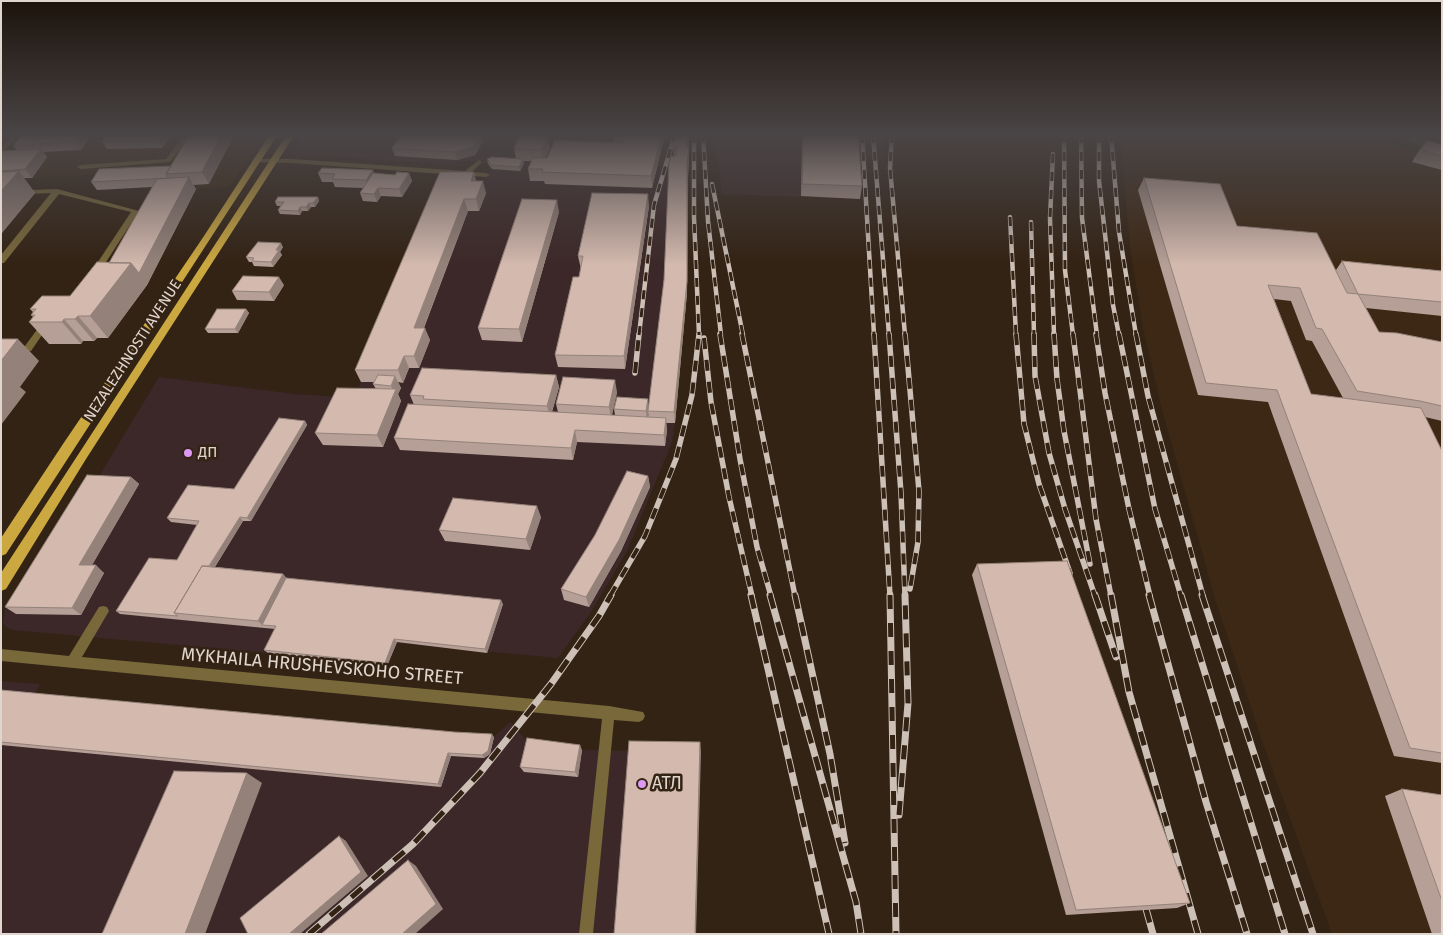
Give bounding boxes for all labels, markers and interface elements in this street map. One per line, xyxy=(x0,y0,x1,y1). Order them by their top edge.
street label: NEZALEZHNOSTI AVENUE xyxy=(80,277,186,425)
place label: ДП xyxy=(198,444,217,462)
marker: ДП xyxy=(182,447,194,459)
street label: MYKHAILA HRUSHEVSKOHO STREET xyxy=(180,644,464,690)
place label: АТЛ xyxy=(652,773,682,795)
marker: АТЛ xyxy=(636,778,648,790)

